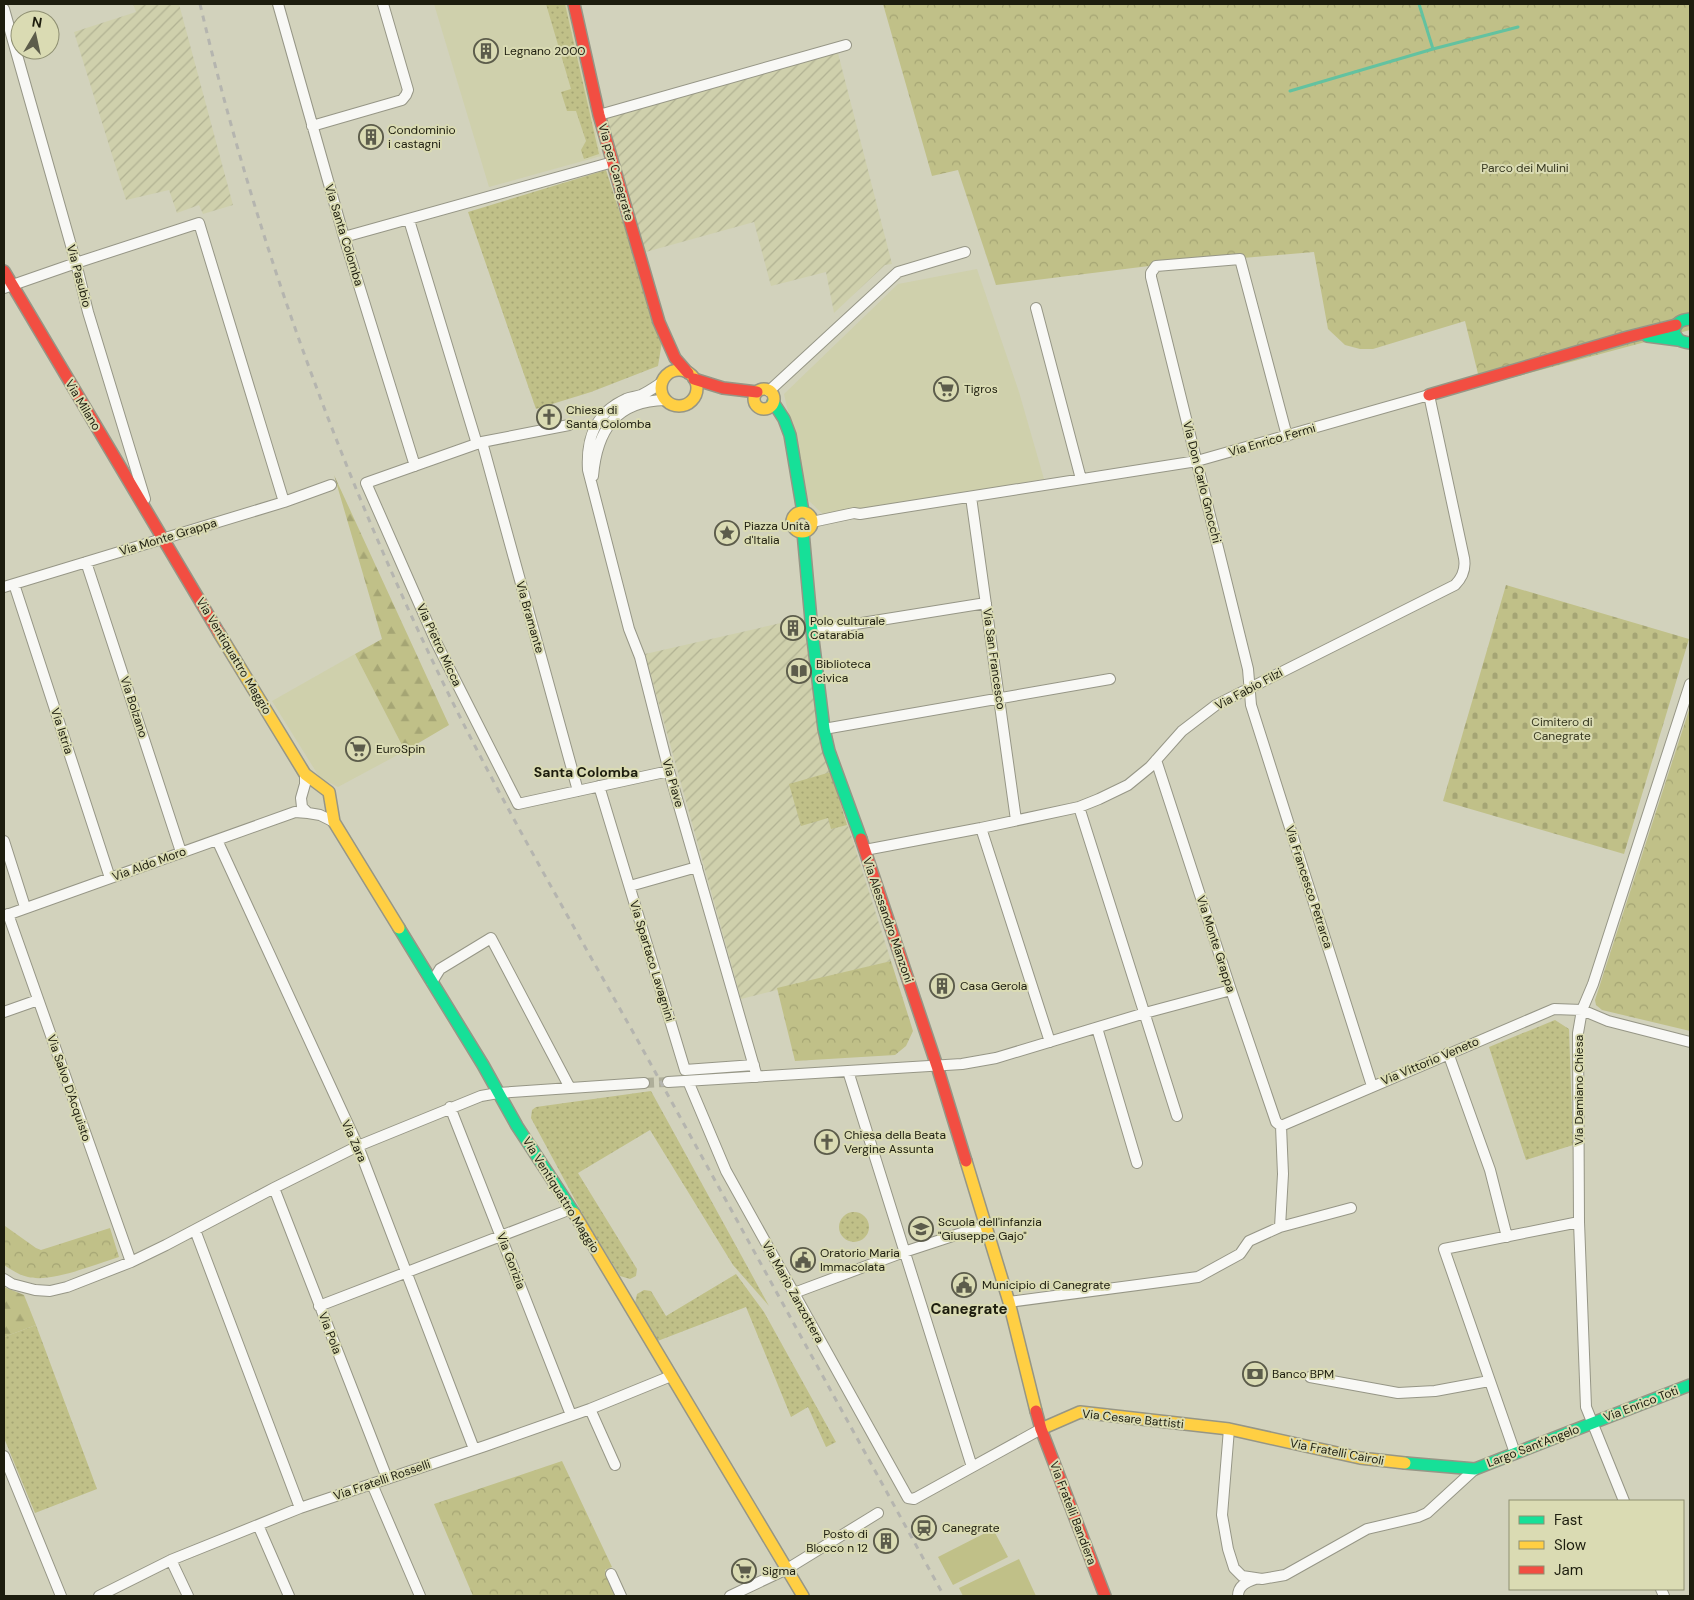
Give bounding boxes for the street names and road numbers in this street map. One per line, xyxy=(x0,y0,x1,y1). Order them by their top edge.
street label: Via per Canegrate xyxy=(594,122,638,223)
street label: Via Santa Colomba xyxy=(321,182,367,288)
street label: Via Pasubio xyxy=(63,243,95,309)
street label: Via Milano xyxy=(62,377,104,433)
street label: Via Don Carlo Gnocchi xyxy=(1179,419,1225,545)
street label: Via Enrico Fermi xyxy=(1227,420,1317,460)
street label: Via Monte Grappa xyxy=(117,515,219,559)
street label: Via Bramante xyxy=(512,579,548,655)
street label: Via Ventiquattro Maggio xyxy=(193,595,275,717)
street label: Via Pietro Micca xyxy=(413,601,465,689)
street label: Via San Francesco xyxy=(979,607,1009,711)
street label: Via Fabio Filzi xyxy=(1212,664,1286,713)
street label: Via Bolzano xyxy=(117,674,151,740)
street label: Via Istria xyxy=(47,706,77,756)
street label: Via Piave xyxy=(658,757,688,809)
street label: Via Francesco Petrarca xyxy=(1282,824,1336,950)
street label: Via Aldo Moro xyxy=(110,843,188,885)
street label: Via Alessandro Manzoni xyxy=(859,855,917,985)
street label: Via Monte Grappa xyxy=(1193,894,1239,994)
street label: Via Spartaco Lavagnini xyxy=(626,898,678,1024)
street label: Via Salvo D'Acquisto xyxy=(43,1033,95,1143)
street label: Via Vittorio Veneto xyxy=(1379,1033,1481,1089)
street label: Via Damiano Chiesa xyxy=(1571,1035,1587,1145)
street label: Via Zara xyxy=(338,1117,370,1165)
street label: Via Ventiquattro Maggio xyxy=(519,1134,603,1256)
street label: Via Gorizia xyxy=(493,1231,529,1291)
street label: Via Mario Zanzottera xyxy=(758,1238,828,1346)
street label: Via Pola xyxy=(315,1310,345,1356)
street label: Via Enrico Toti xyxy=(1601,1382,1681,1426)
street label: Via Cesare Battisti xyxy=(1081,1406,1185,1432)
street label: Largo Sant'Angelo xyxy=(1484,1421,1582,1471)
street label: Via Fratelli Cairoli xyxy=(1289,1435,1386,1469)
street label: Via Fratelli Rosselli xyxy=(331,1456,433,1504)
street label: Via Fratelli Bandiera xyxy=(1046,1459,1100,1567)

